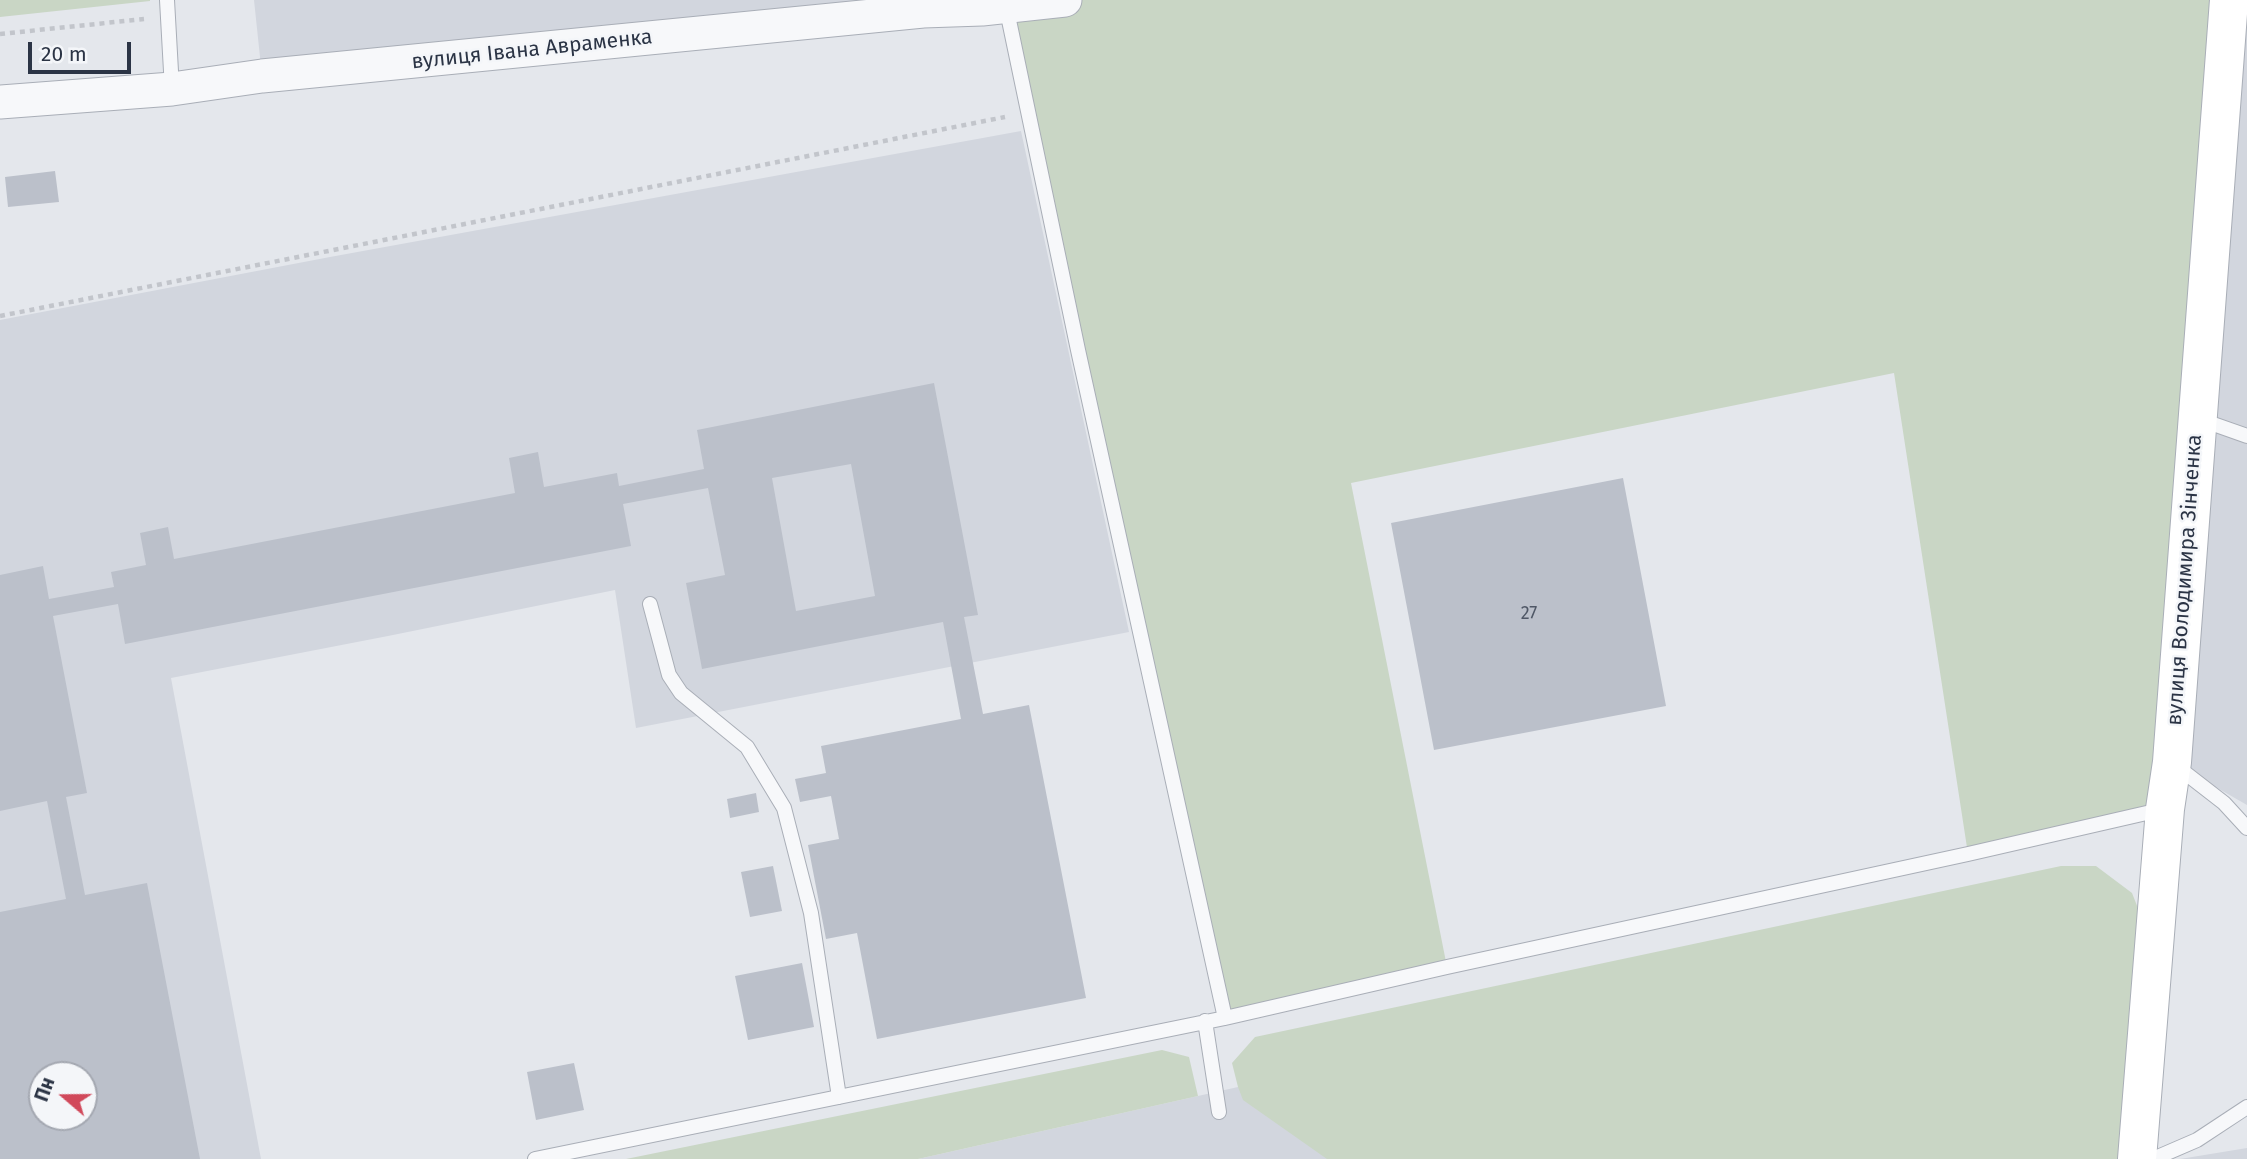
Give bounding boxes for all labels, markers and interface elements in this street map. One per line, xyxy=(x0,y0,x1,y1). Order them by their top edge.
street label: вулиця Івана Авраменка xyxy=(410,25,654,75)
scale bar xyxy=(32,28,135,72)
text: 20 m xyxy=(41,41,87,67)
street label: вулиця Володимира Зінченка xyxy=(2162,434,2208,726)
house number: 27 xyxy=(1521,603,1537,625)
north arrow xyxy=(28,1061,98,1131)
text: Пн xyxy=(30,1074,60,1104)

